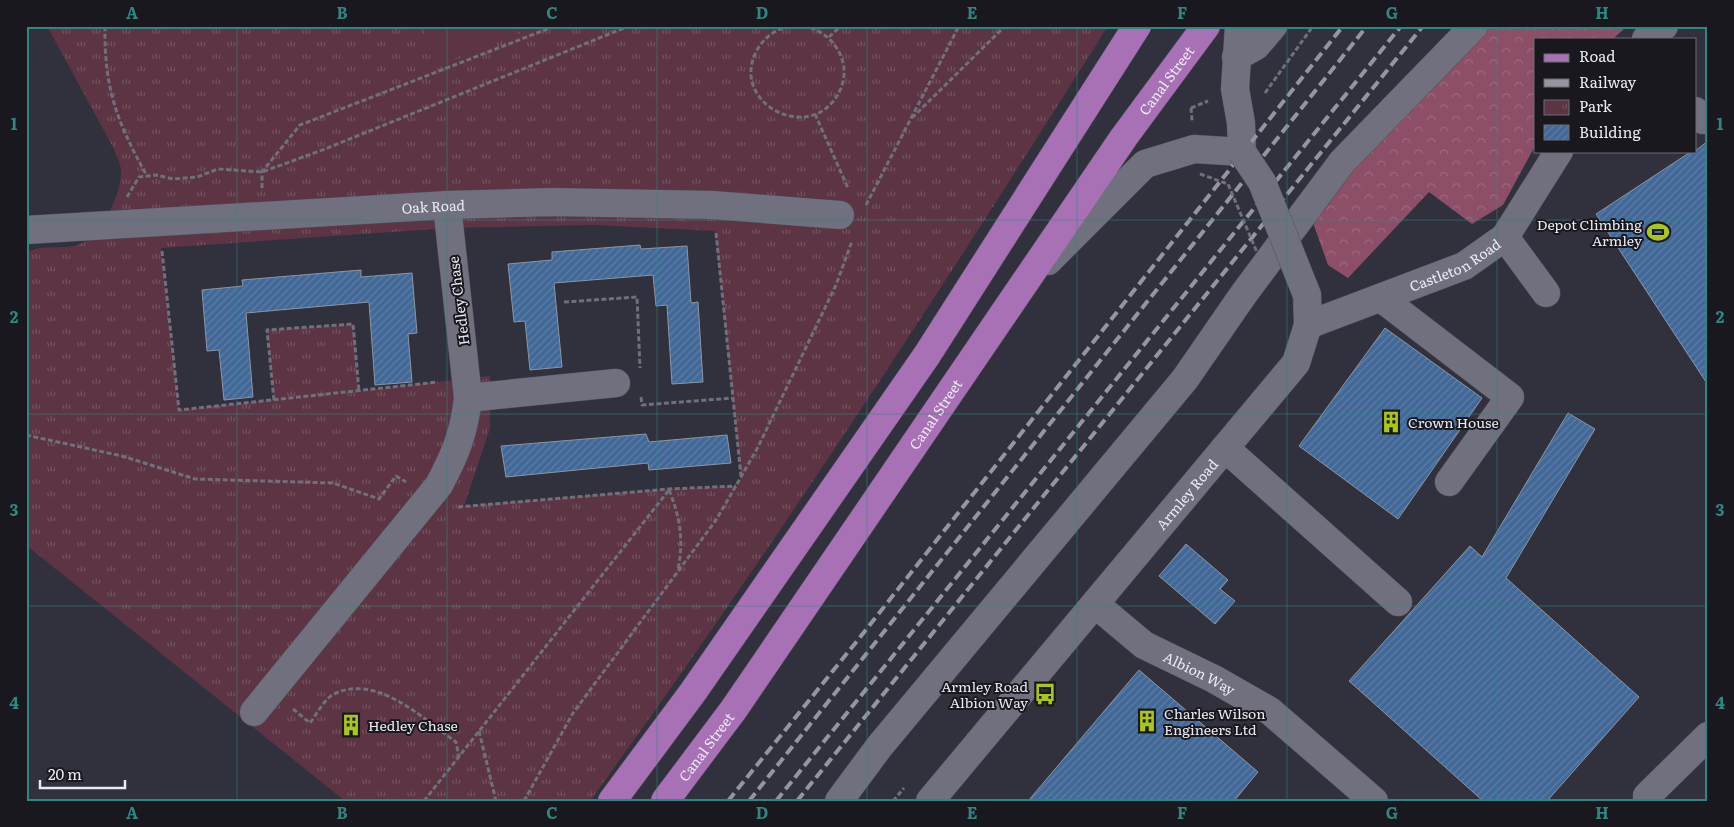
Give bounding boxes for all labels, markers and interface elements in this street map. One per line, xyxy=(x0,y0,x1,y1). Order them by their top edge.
text: A xyxy=(126,0,138,24)
text: B xyxy=(336,0,348,24)
text: C xyxy=(546,0,558,24)
text: D xyxy=(756,0,768,24)
text: E xyxy=(967,0,978,24)
text: F xyxy=(1177,0,1187,24)
text: G xyxy=(1386,0,1398,24)
text: H xyxy=(1595,0,1609,24)
legend xyxy=(1534,38,1696,152)
street label: Canal Street xyxy=(1134,41,1198,119)
text: Road xyxy=(1579,44,1615,67)
text: Railway xyxy=(1579,70,1637,93)
text: Park xyxy=(1579,94,1613,117)
text: 1 xyxy=(11,111,18,135)
text: 1 xyxy=(1717,111,1724,135)
text: Building xyxy=(1579,120,1641,143)
street label: Oak Road xyxy=(401,194,466,218)
place label: Depot Climbing Armley xyxy=(1537,214,1643,250)
sports icon: Depot Climbing Armley xyxy=(1645,219,1671,245)
street label: Castleton Road xyxy=(1406,233,1505,296)
street label: Hedley Chase xyxy=(443,255,473,347)
text: 2 xyxy=(10,304,19,328)
text: 2 xyxy=(1716,304,1725,328)
street label: Canal Street xyxy=(904,374,967,453)
building icon: Crown House xyxy=(1378,409,1404,435)
place label: Crown House xyxy=(1408,412,1499,432)
street label: Armley Road xyxy=(1151,454,1222,534)
text: 3 xyxy=(10,497,19,521)
text: 3 xyxy=(1716,497,1725,521)
street label: Albion Way xyxy=(1160,646,1240,700)
place label: Armley Road Albion Way xyxy=(941,676,1029,712)
bus stop icon: Armley Road Albion Way xyxy=(1032,681,1058,707)
text: 4 xyxy=(9,690,19,714)
text: 4 xyxy=(1715,690,1725,714)
place label: Charles Wilson Engineers Ltd xyxy=(1164,703,1265,739)
street label: Canal Street xyxy=(673,708,738,785)
building icon: Charles Wilson Engineers Ltd xyxy=(1134,708,1160,734)
building icon: Hedley Chase xyxy=(338,712,364,738)
place label: Hedley Chase xyxy=(368,715,458,735)
scale bar xyxy=(40,757,125,789)
text: 20 m xyxy=(48,762,82,785)
text: A xyxy=(126,800,138,824)
text: B xyxy=(336,800,348,824)
text: C xyxy=(546,800,558,824)
text: D xyxy=(756,800,768,824)
text: E xyxy=(967,800,978,824)
text: F xyxy=(1177,800,1187,824)
text: G xyxy=(1386,800,1398,824)
text: H xyxy=(1595,800,1609,824)

